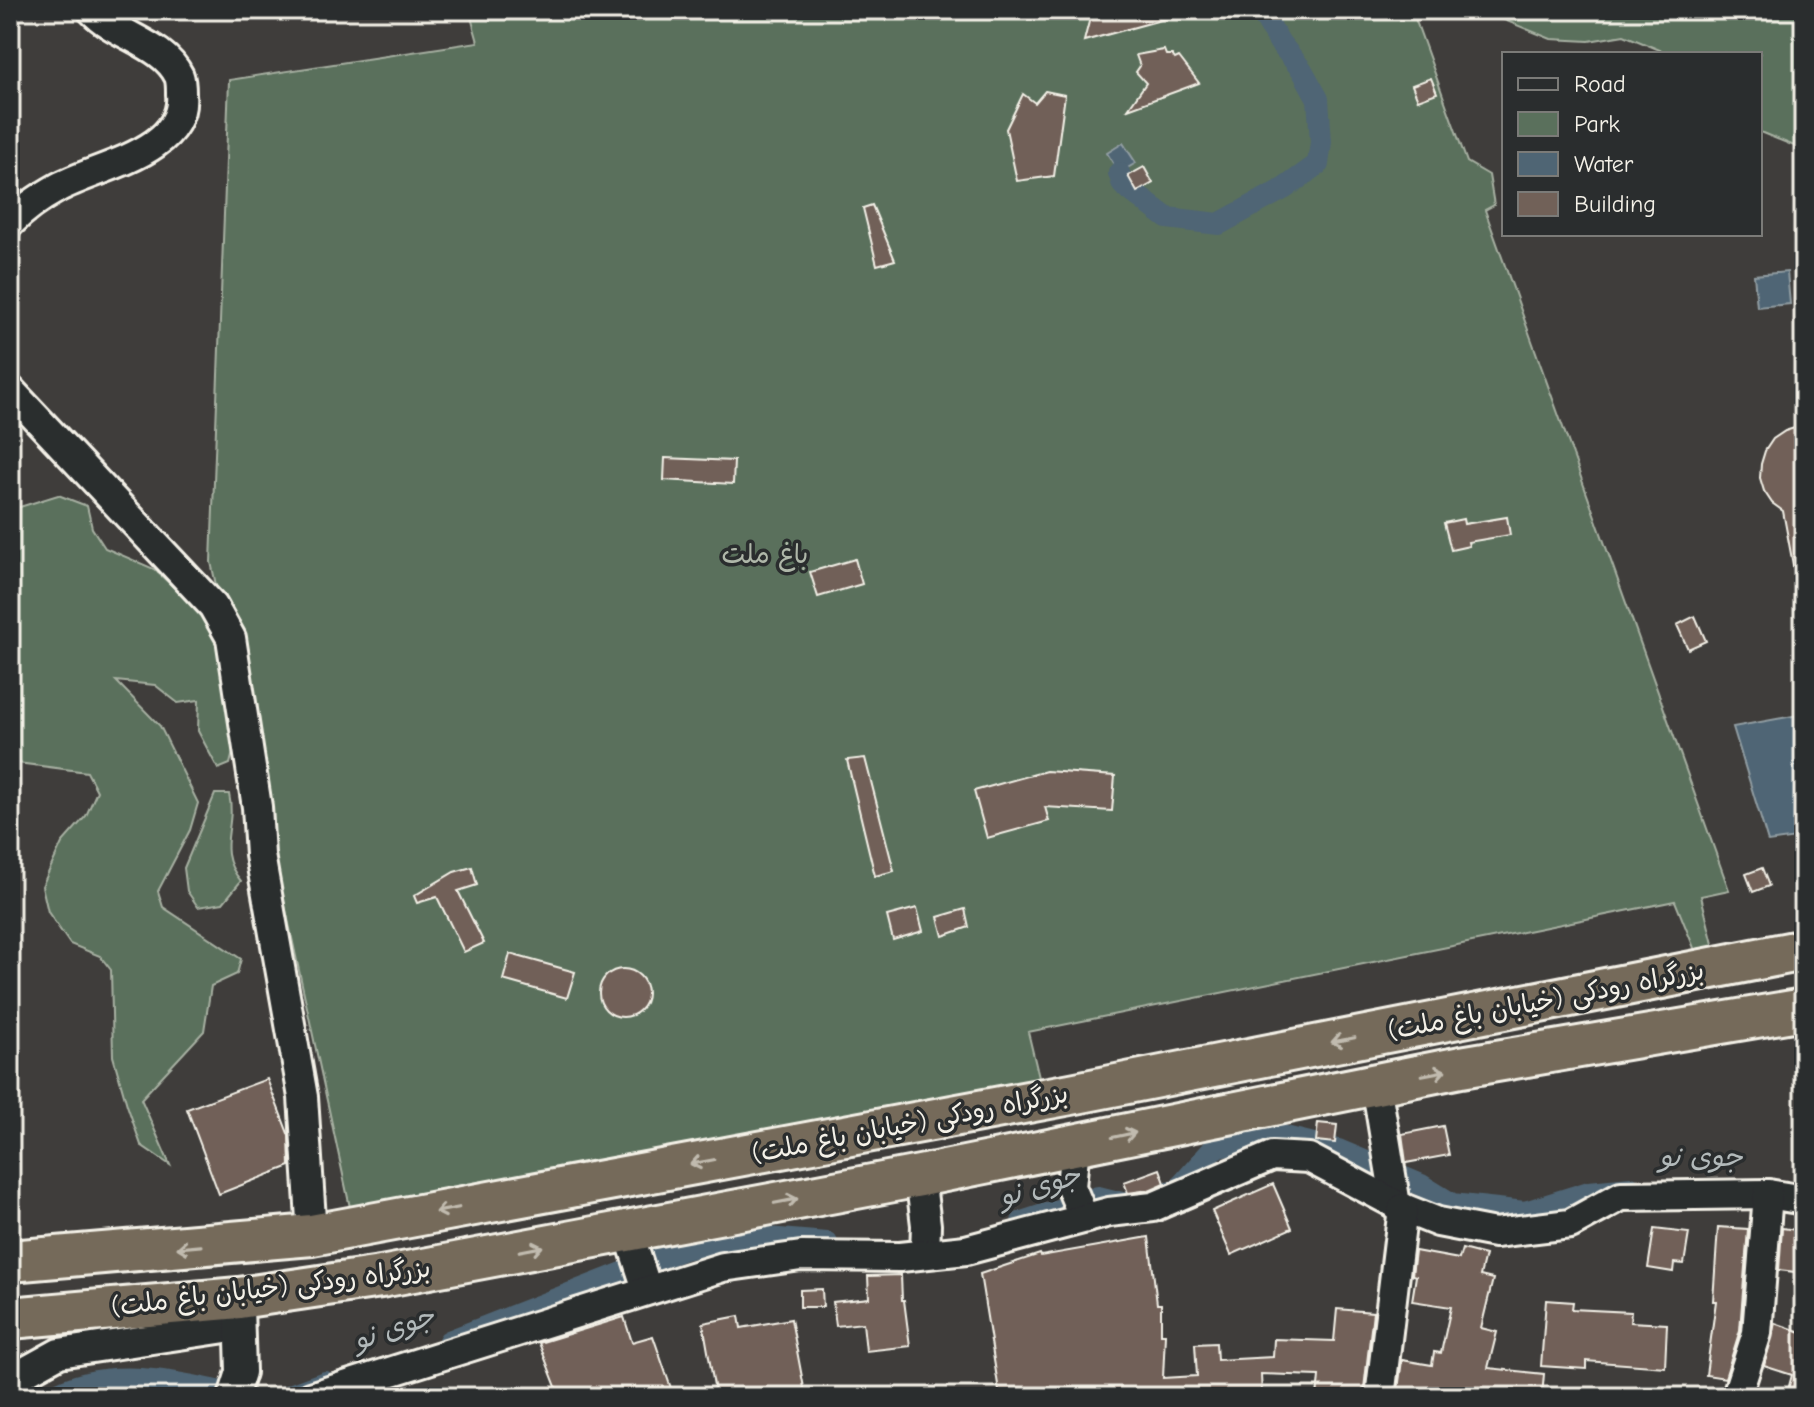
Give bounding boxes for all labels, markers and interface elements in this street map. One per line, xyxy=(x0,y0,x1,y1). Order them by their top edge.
legend xyxy=(1502,52,1762,236)
text: Road xyxy=(1574,70,1626,98)
text: Park xyxy=(1574,110,1620,138)
text: Water xyxy=(1574,150,1634,178)
text: Building xyxy=(1574,190,1656,218)
park label: باغ ملت xyxy=(722,540,808,572)
street label: بزرگراه رودکی (خیابان باغ ملت) xyxy=(1385,955,1707,1048)
one-way arrow xyxy=(1330,1034,1356,1049)
one-way arrow xyxy=(1421,1064,1446,1079)
street label: بزرگراه رودکی (خیابان باغ ملت) xyxy=(749,1078,1071,1171)
one-way arrow xyxy=(1111,1126,1136,1141)
water label: جوی نو xyxy=(1655,1141,1743,1173)
one-way arrow xyxy=(690,1156,715,1171)
water label: جوی نو xyxy=(992,1158,1085,1215)
one-way arrow xyxy=(773,1193,799,1208)
one-way arrow xyxy=(434,1204,460,1219)
one-way arrow xyxy=(177,1239,203,1254)
one-way arrow xyxy=(518,1241,543,1256)
street label: بزرگراه رودکی (خیابان باغ ملت) xyxy=(109,1253,433,1324)
water label: جوی نو xyxy=(346,1299,439,1358)

